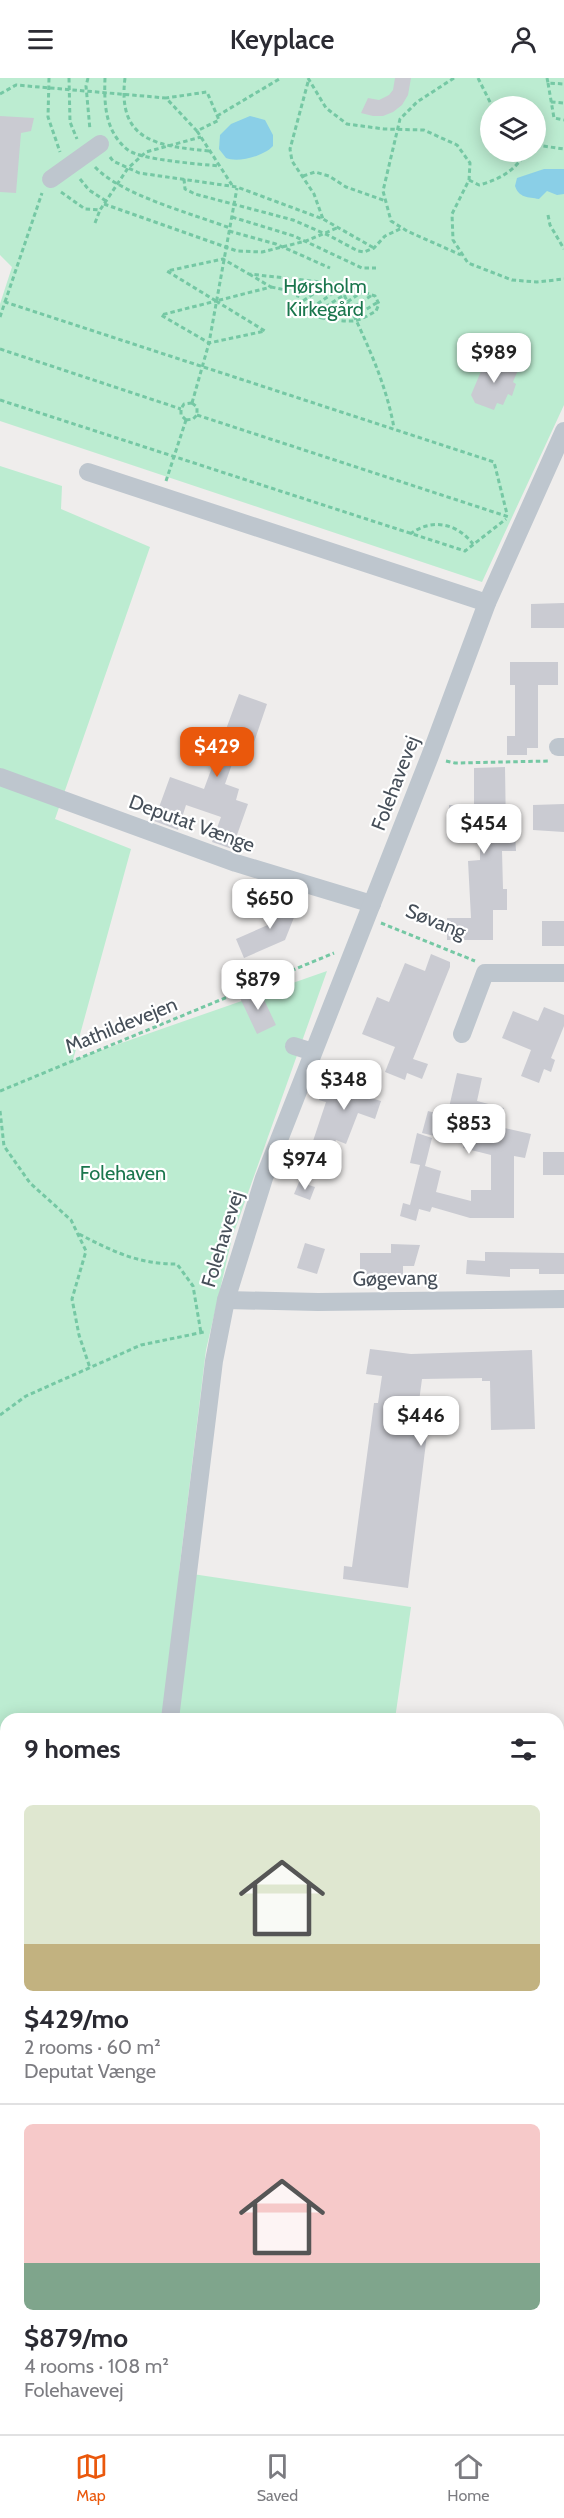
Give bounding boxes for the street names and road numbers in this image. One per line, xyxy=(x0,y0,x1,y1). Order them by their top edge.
street label: Folehavevej xyxy=(366,732,424,834)
street label: Deputat Vænge xyxy=(126,789,258,857)
street label: Søvang xyxy=(402,898,471,944)
street label: Mathildevejen xyxy=(61,992,181,1058)
street label: Folehavevej xyxy=(196,1188,248,1290)
street label: Gøgevang xyxy=(352,1265,439,1291)

